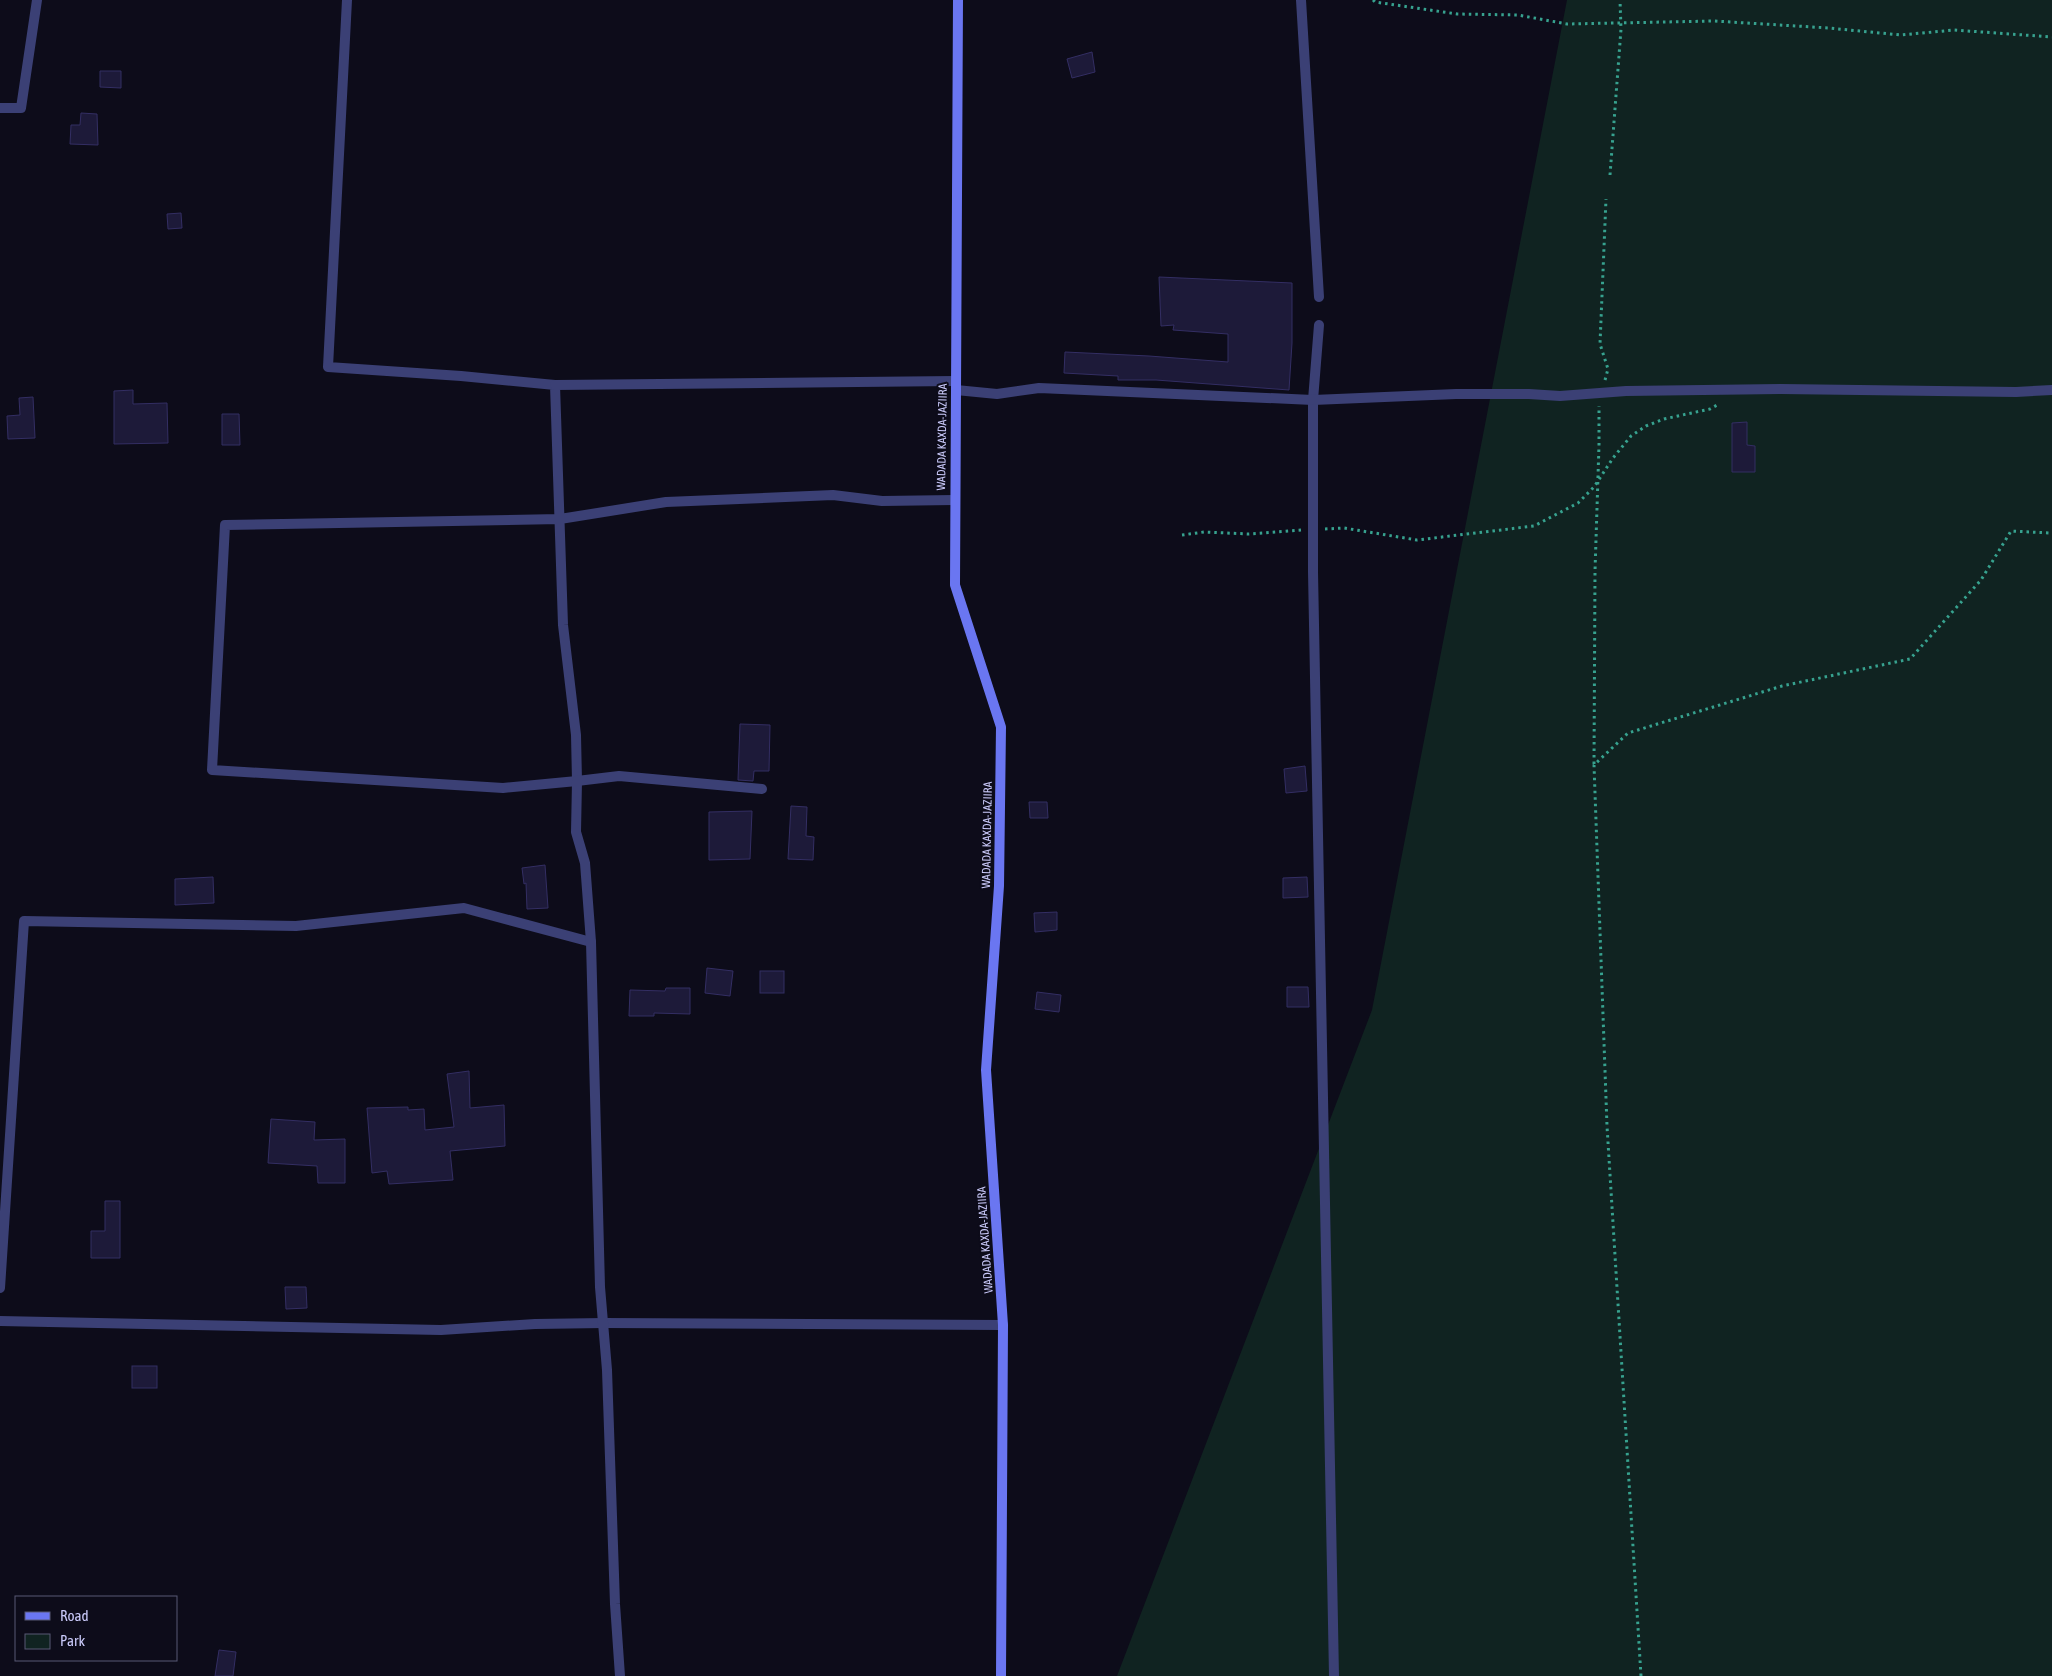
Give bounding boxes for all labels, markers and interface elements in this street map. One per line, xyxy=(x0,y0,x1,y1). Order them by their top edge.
street label: WADADA KAXDA-JAZIIRA xyxy=(934,383,950,491)
street label: WADADA KAXDA-JAZIIRA xyxy=(979,781,995,889)
street label: WADADA KAXDA-JAZIIRA xyxy=(974,1186,996,1294)
legend xyxy=(15,1596,178,1661)
text: Road xyxy=(60,1607,89,1624)
text: Park xyxy=(60,1632,85,1649)

